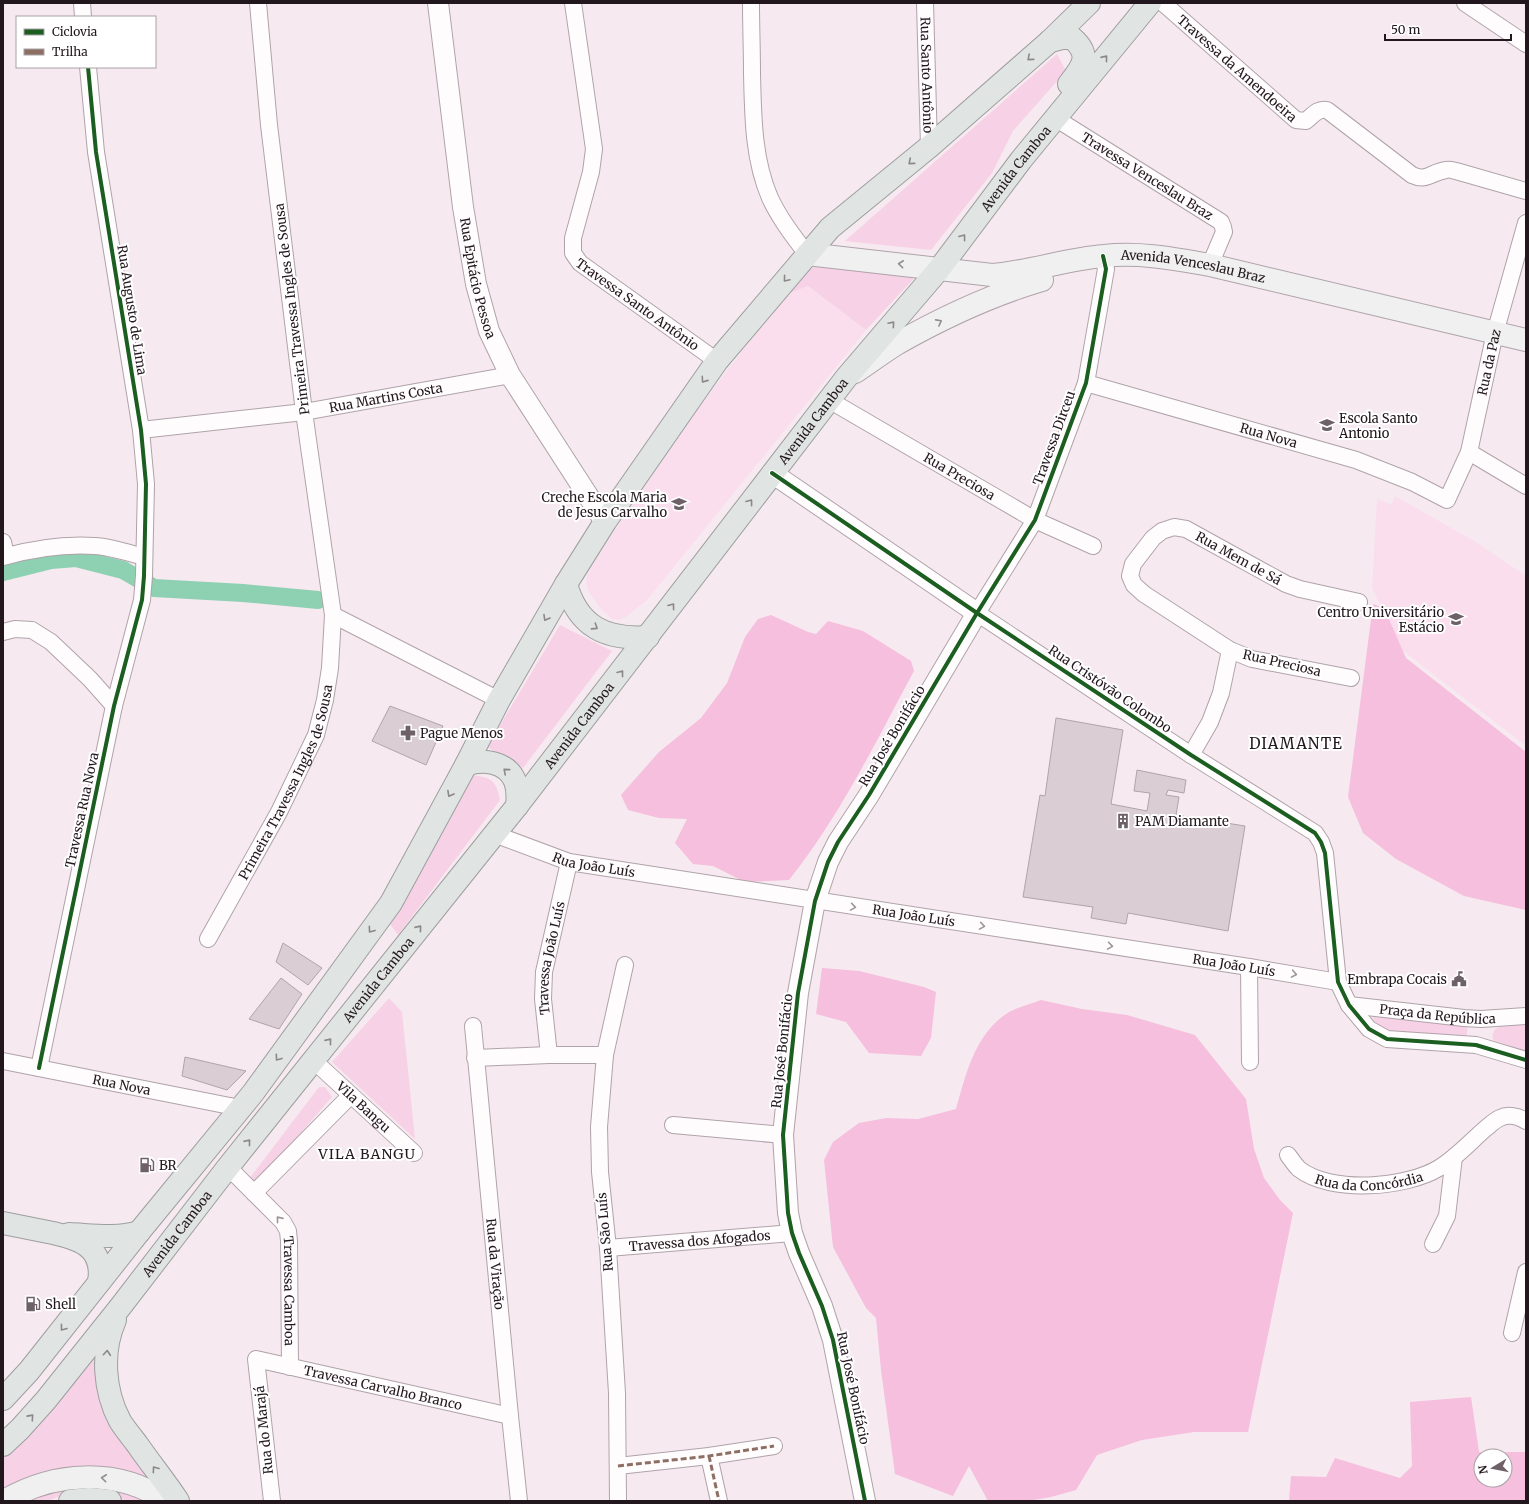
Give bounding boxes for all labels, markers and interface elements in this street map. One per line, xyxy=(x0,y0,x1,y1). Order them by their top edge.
street label: Travessa da Amendoeira xyxy=(1174,11,1301,126)
legend xyxy=(16,16,156,68)
scale bar xyxy=(1385,16,1511,42)
street label: Rua Santo Antônio xyxy=(917,17,937,134)
text: 50 m xyxy=(1391,22,1420,37)
text: Ciclovia xyxy=(52,24,98,39)
text: Trilha xyxy=(52,44,88,59)
one-way arrow xyxy=(1027,54,1035,61)
one-way arrow xyxy=(1100,55,1107,63)
street label: Avenida Camboa xyxy=(976,122,1054,216)
street label: Travessa Venceslau Braz xyxy=(1078,128,1216,223)
one-way arrow xyxy=(908,158,915,165)
street label: Primeira Travessa Ingles de Sousa xyxy=(271,202,313,416)
street label: Rua Epitácio Pessoa xyxy=(456,216,500,341)
one-way arrow xyxy=(959,234,966,241)
street label: Rua Augusto de Lima xyxy=(113,244,151,376)
street label: Avenida Venceslau Braz xyxy=(1120,246,1267,286)
street label: Travessa Santo Antônio xyxy=(572,254,703,354)
one-way arrow xyxy=(898,260,904,269)
one-way arrow xyxy=(783,275,790,282)
one-way arrow xyxy=(934,319,942,326)
one-way arrow xyxy=(887,322,894,329)
street label: Rua da Paz xyxy=(1473,327,1504,397)
street label: Avenida Camboa xyxy=(774,374,852,468)
one-way arrow xyxy=(701,376,709,383)
street label: Rua Martins Costa xyxy=(328,379,444,416)
street label: Travessa Dirceu xyxy=(1029,388,1079,488)
place label: Escola Santo Antonio xyxy=(1338,410,1418,442)
school or university icon: Escola Santo Antonio xyxy=(1318,416,1336,434)
street label: Rua Nova xyxy=(1238,419,1299,451)
street label: Rua Preciosa xyxy=(921,449,998,503)
place label: Creche Escola Maria de Jesus Carvalho xyxy=(542,489,667,521)
school or university icon: Creche Escola Maria de Jesus Carvalho xyxy=(670,495,688,513)
one-way arrow xyxy=(745,500,752,507)
street label: Rua Mem de Sá xyxy=(1193,528,1285,588)
one-way arrow xyxy=(667,604,674,611)
place label: Centro Universitário Estácio xyxy=(1317,604,1444,636)
school or university icon: Centro Universitário Estácio xyxy=(1447,610,1465,628)
one-way arrow xyxy=(544,614,551,621)
one-way arrow xyxy=(591,622,598,629)
street label: Rua Cristóvão Colombo xyxy=(1045,641,1175,737)
street label: Rua Preciosa xyxy=(1241,646,1323,680)
one-way arrow xyxy=(616,670,623,677)
street label: Avenida Camboa xyxy=(540,679,618,773)
street label: Rua José Bonifácio xyxy=(855,682,929,790)
street label: Primeira Travessa Ingles de Sousa xyxy=(234,683,336,883)
pharmacy icon: Pague Menos xyxy=(399,724,417,742)
place label: Pague Menos xyxy=(420,725,503,742)
district label: DIAMANTE xyxy=(1249,734,1343,753)
street label: Travessa Rua Nova xyxy=(61,751,103,869)
one-way arrow xyxy=(503,769,511,776)
one-way arrow xyxy=(448,790,455,797)
building icon: PAM Diamante xyxy=(1114,812,1132,830)
place label: PAM Diamante xyxy=(1135,813,1229,830)
street label: Rua João Luís xyxy=(550,848,636,881)
street label: Travessa João Luís xyxy=(534,900,568,1016)
street label: Rua João Luís xyxy=(871,900,956,930)
one-way arrow xyxy=(850,902,856,910)
one-way arrow xyxy=(979,921,985,930)
one-way arrow xyxy=(368,926,376,933)
one-way arrow xyxy=(414,926,421,933)
street label: Avenida Camboa xyxy=(338,934,417,1026)
one-way arrow xyxy=(1107,941,1113,950)
street label: Rua João Luís xyxy=(1191,950,1277,980)
one-way arrow xyxy=(1291,969,1297,978)
public building icon: Embrapa Cocais xyxy=(1450,970,1468,988)
place label: Embrapa Cocais xyxy=(1347,971,1447,988)
street label: Rua José Bonifácio xyxy=(768,993,797,1109)
street label: Praça da República xyxy=(1378,1000,1496,1028)
one-way arrow xyxy=(324,1038,331,1045)
one-way arrow xyxy=(275,1054,283,1061)
street label: Rua Nova xyxy=(91,1070,152,1099)
street label: Vila Bangu xyxy=(332,1077,394,1136)
one-way arrow xyxy=(243,1140,250,1147)
district label: VILA BANGU xyxy=(317,1145,416,1163)
fuel station icon: BR xyxy=(138,1156,156,1174)
place label: BR xyxy=(159,1157,177,1174)
street label: Rua da Concórdia xyxy=(1313,1168,1425,1194)
street label: Avenida Camboa xyxy=(138,1187,215,1281)
street label: Rua São Luís xyxy=(593,1192,617,1272)
one-way arrow xyxy=(277,1216,284,1224)
street label: Rua da Viração xyxy=(483,1217,508,1311)
street label: Travessa dos Afogados xyxy=(628,1226,771,1255)
street label: Travessa Camboa xyxy=(280,1235,298,1346)
fuel station icon: Shell xyxy=(24,1295,42,1313)
place label: Shell xyxy=(45,1296,76,1313)
one-way arrow xyxy=(61,1324,68,1331)
street label: Rua José Bonifácio xyxy=(833,1330,873,1446)
one-way arrow xyxy=(102,1350,111,1356)
street label: Travessa Carvalho Branco xyxy=(302,1361,464,1414)
street label: Rua do Marajá xyxy=(251,1385,277,1475)
one-way arrow xyxy=(26,1414,33,1422)
north arrow xyxy=(1473,1448,1513,1488)
text: N xyxy=(1475,1464,1491,1475)
one-way arrow xyxy=(153,1467,160,1474)
one-way arrow xyxy=(101,1473,107,1482)

